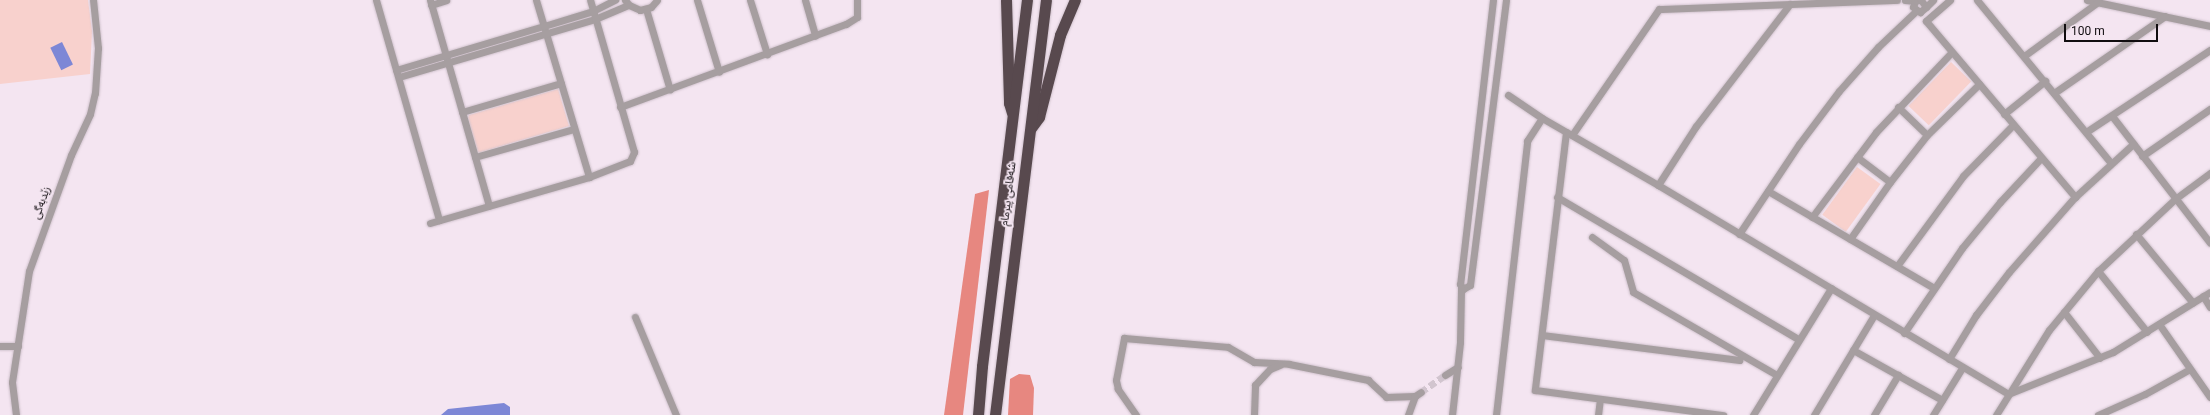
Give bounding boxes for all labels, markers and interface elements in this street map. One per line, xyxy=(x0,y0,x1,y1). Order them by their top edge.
scale bar xyxy=(2066,16,2160,42)
text: 100 m xyxy=(2071,24,2105,38)
street label: شەقامی پیرمام xyxy=(999,161,1019,227)
street label: زێدبەگی xyxy=(30,185,54,221)

